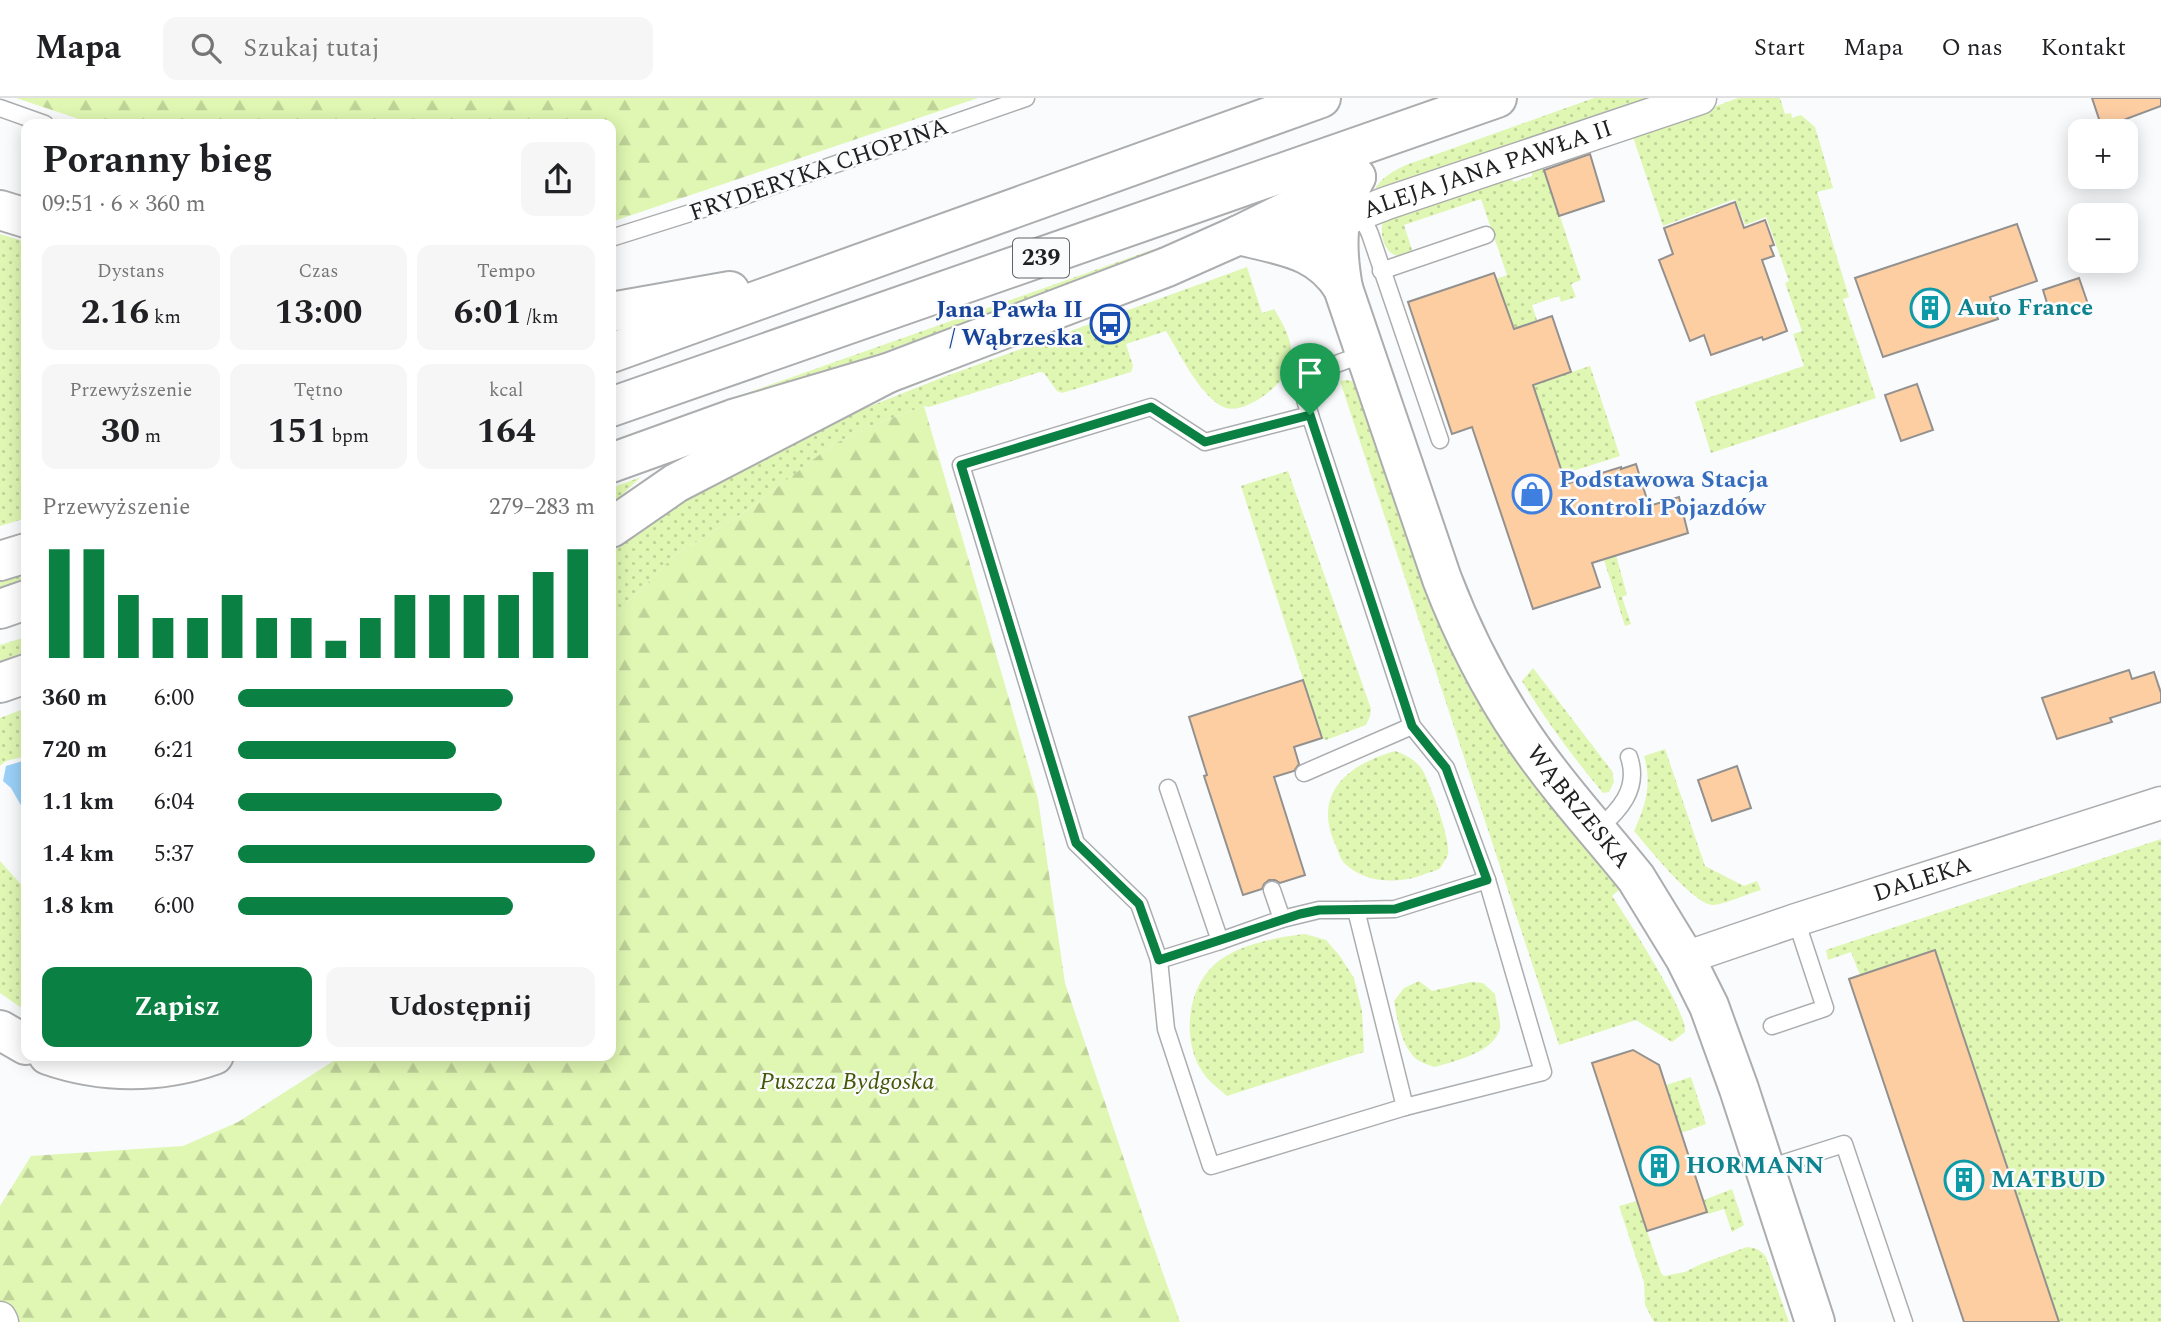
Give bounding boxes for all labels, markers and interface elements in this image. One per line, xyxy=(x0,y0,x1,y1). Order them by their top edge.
search box xyxy=(163,17,653,80)
text: Mapa xyxy=(35,23,121,73)
text: Szukaj tutaj xyxy=(243,28,380,68)
icon: search xyxy=(187,29,225,67)
text: Start xyxy=(1754,30,1805,66)
text: Mapa xyxy=(1843,30,1903,66)
text: O nas xyxy=(1941,30,2003,66)
text: Kontakt xyxy=(2041,30,2126,66)
street label: FRYDERYKA CHOPINA xyxy=(685,109,953,231)
street label: ALEJA JANA PAWŁA II xyxy=(1358,111,1617,229)
map controls xyxy=(2068,119,2138,273)
button: + xyxy=(2068,119,2138,189)
text: Poranny bieg xyxy=(42,132,273,190)
button: share xyxy=(521,142,595,216)
text: 09:51 · 6 × 360 m xyxy=(42,187,206,222)
button: − xyxy=(2068,203,2138,273)
road number: 239 xyxy=(1013,238,1069,278)
text: Dystans xyxy=(97,257,165,286)
text: Czas xyxy=(298,257,339,286)
text: Tempo xyxy=(477,257,535,286)
text: 2.16 xyxy=(81,286,149,339)
text: 13:00 xyxy=(275,286,362,339)
text: 6:01 xyxy=(454,286,522,339)
building icon: Auto France xyxy=(1909,287,1951,329)
place label: Auto France xyxy=(1957,290,2093,326)
place label: Jana Pawła II / Wąbrzeska xyxy=(936,292,1084,356)
text: km xyxy=(149,303,181,332)
text: /km xyxy=(522,303,559,332)
bus stop icon: Jana Pawła II / Wąbrzeska xyxy=(1089,303,1131,345)
pin xyxy=(1280,343,1340,415)
icon: arrive xyxy=(1291,354,1329,392)
text: Przewyższenie xyxy=(70,376,192,405)
text: Tętno xyxy=(294,376,343,405)
text: kcal xyxy=(489,376,523,405)
text: 30 xyxy=(101,405,140,458)
text: 151 xyxy=(268,405,327,458)
text: 164 xyxy=(477,405,536,458)
text: m xyxy=(140,422,161,451)
text: bpm xyxy=(327,422,369,451)
place label: Podstawowa Stacja Kontroli Pojazdów xyxy=(1559,462,1769,526)
shop icon: Podstawowa Stacja Kontroli Pojazdów xyxy=(1511,473,1553,515)
text: Przewyższenie xyxy=(42,490,190,525)
text: 279–283 m xyxy=(489,490,595,525)
text: 360 m xyxy=(42,681,107,716)
text: 6:00 xyxy=(154,681,194,716)
text: 720 m xyxy=(42,733,107,768)
text: 6:21 xyxy=(154,733,194,768)
street label: WĄBRZESKA xyxy=(1517,737,1640,877)
text: 1.1 km xyxy=(42,785,114,820)
text: 6:04 xyxy=(154,785,194,820)
text: 1.4 km xyxy=(42,837,114,872)
text: 5:37 xyxy=(154,837,194,872)
street label: DALEKA xyxy=(1869,847,1976,912)
text: 1.8 km xyxy=(42,889,114,924)
text: 6:00 xyxy=(154,889,194,924)
button: Zapisz xyxy=(42,967,312,1047)
button: Udostępnij xyxy=(326,967,595,1047)
park label: Puszcza Bydgoska xyxy=(760,1064,934,1100)
building icon: HORMANN xyxy=(1638,1145,1680,1187)
place label: HORMANN xyxy=(1686,1148,1824,1184)
building icon: MATBUD xyxy=(1943,1159,1985,1201)
place label: MATBUD xyxy=(1991,1162,2106,1198)

